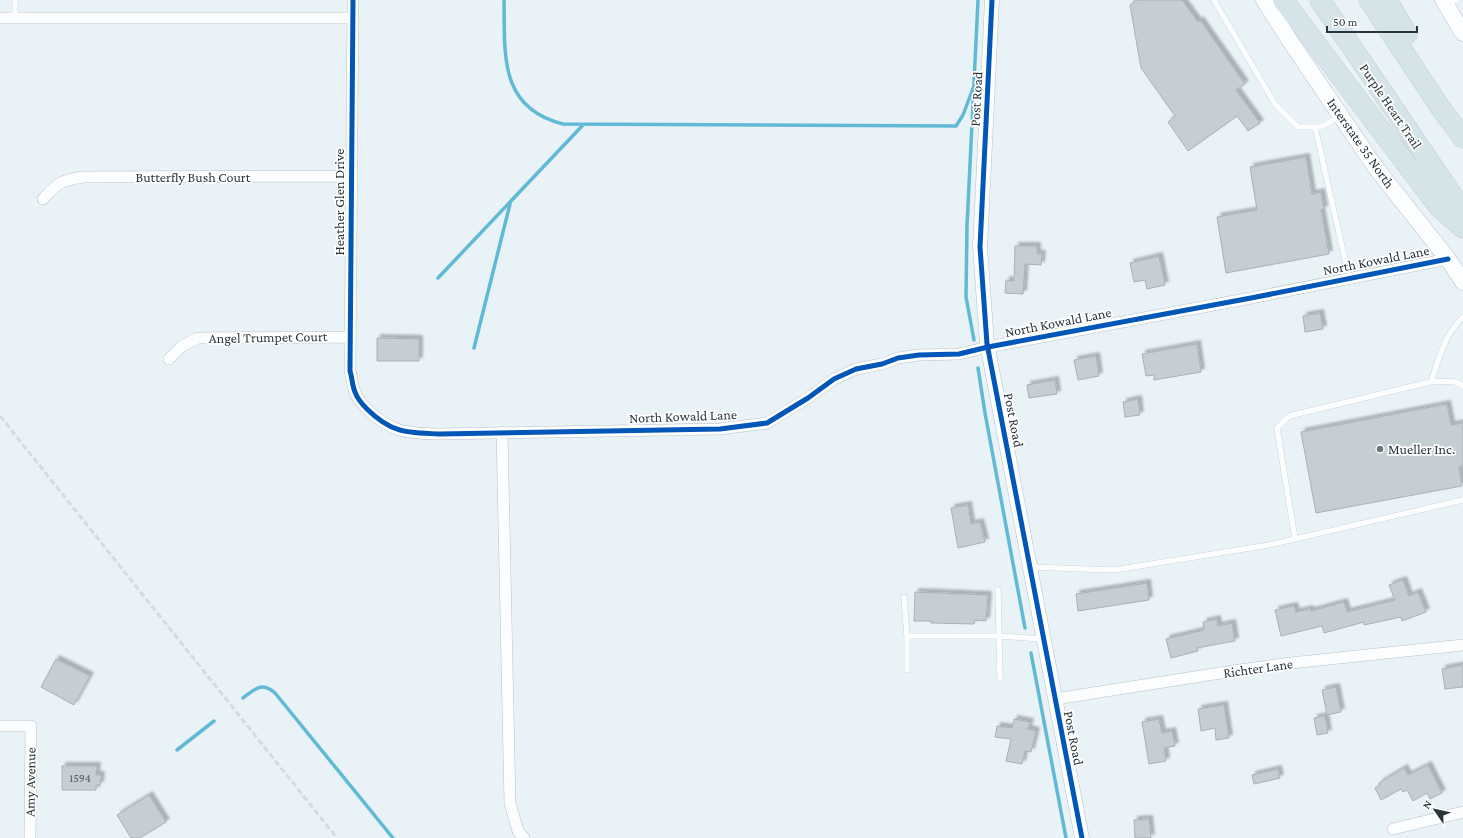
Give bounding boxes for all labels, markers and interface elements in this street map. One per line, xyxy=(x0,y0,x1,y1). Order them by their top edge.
scale bar xyxy=(1327,8,1417,34)
text: 50 m xyxy=(1333,15,1358,29)
street label: Purple Heart Trail xyxy=(1357,60,1426,152)
street label: Post Road xyxy=(967,71,985,127)
street label: Interstate 35 North xyxy=(1324,95,1398,191)
street label: Heather Glen Drive xyxy=(331,148,347,256)
street label: Butterfly Bush Court xyxy=(136,169,251,185)
street label: North Kowald Lane xyxy=(1321,242,1431,278)
street label: North Kowald Lane xyxy=(1003,304,1113,340)
street label: Angel Trumpet Court xyxy=(208,328,328,346)
street label: Post Road xyxy=(1001,392,1027,449)
street label: North Kowald Lane xyxy=(629,406,737,426)
place label: Mueller Inc. xyxy=(1388,441,1455,457)
marker: Mueller Inc. xyxy=(1375,444,1385,454)
street label: Richter Lane xyxy=(1222,655,1294,681)
street label: Post Road xyxy=(1061,710,1087,767)
street label: Amy Avenue xyxy=(21,747,39,817)
house number: 1594 xyxy=(69,771,91,785)
north arrow xyxy=(1415,790,1455,830)
text: N xyxy=(1420,798,1434,811)

